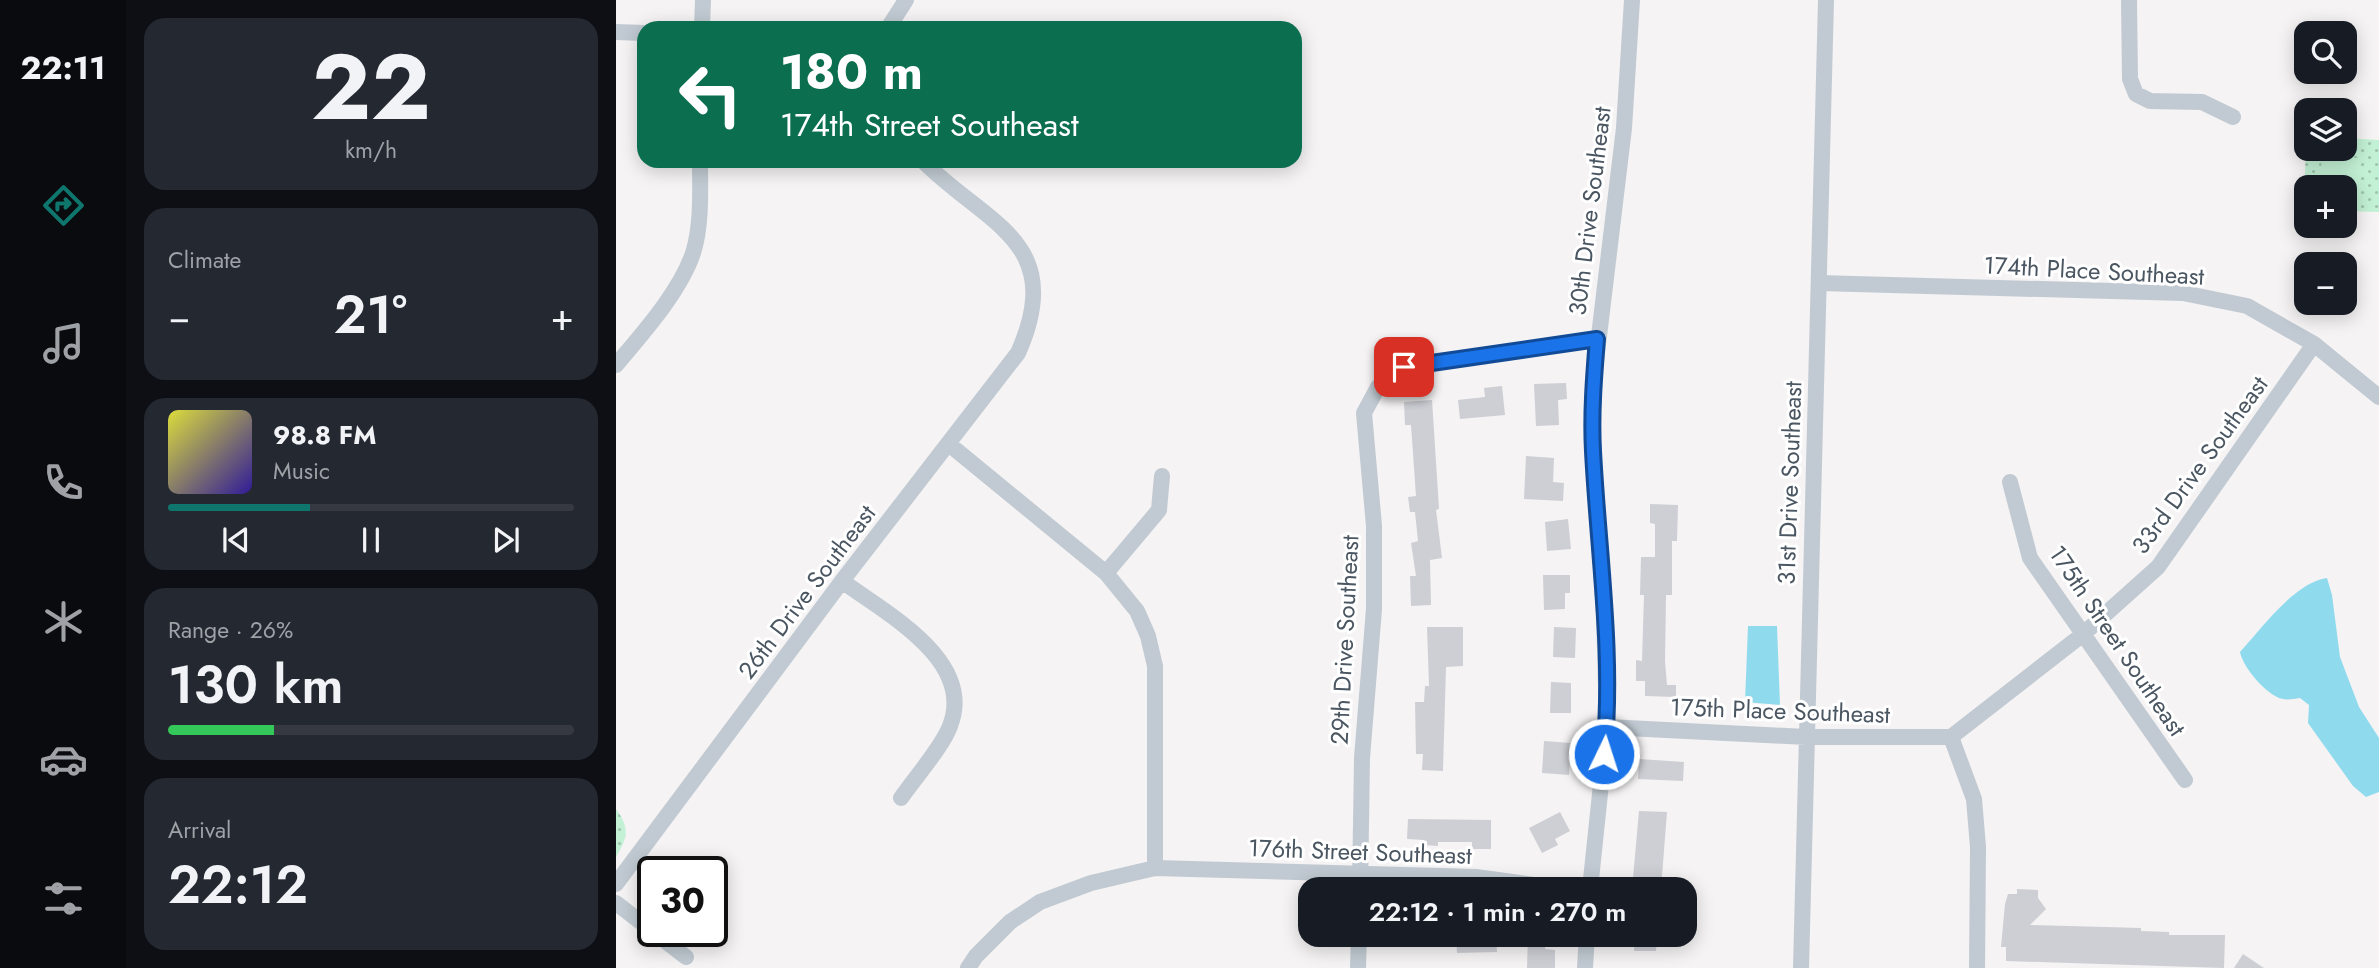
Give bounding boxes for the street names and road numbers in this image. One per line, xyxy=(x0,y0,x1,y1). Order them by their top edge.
street label: 30th Drive Southeast xyxy=(1559,104,1620,317)
street label: 174th Place Southeast xyxy=(1983,247,2205,294)
street label: 33rd Drive Southeast xyxy=(2123,368,2276,561)
street label: 31st Drive Southeast xyxy=(1768,380,1811,585)
street label: 26th Drive Southeast xyxy=(729,497,884,686)
street label: 29th Drive Southeast xyxy=(1322,534,1367,746)
street label: 175th Street Southeast xyxy=(2040,538,2195,743)
street label: 175th Place Southeast xyxy=(1669,689,1891,732)
street label: 176th Street Southeast xyxy=(1248,830,1473,873)

